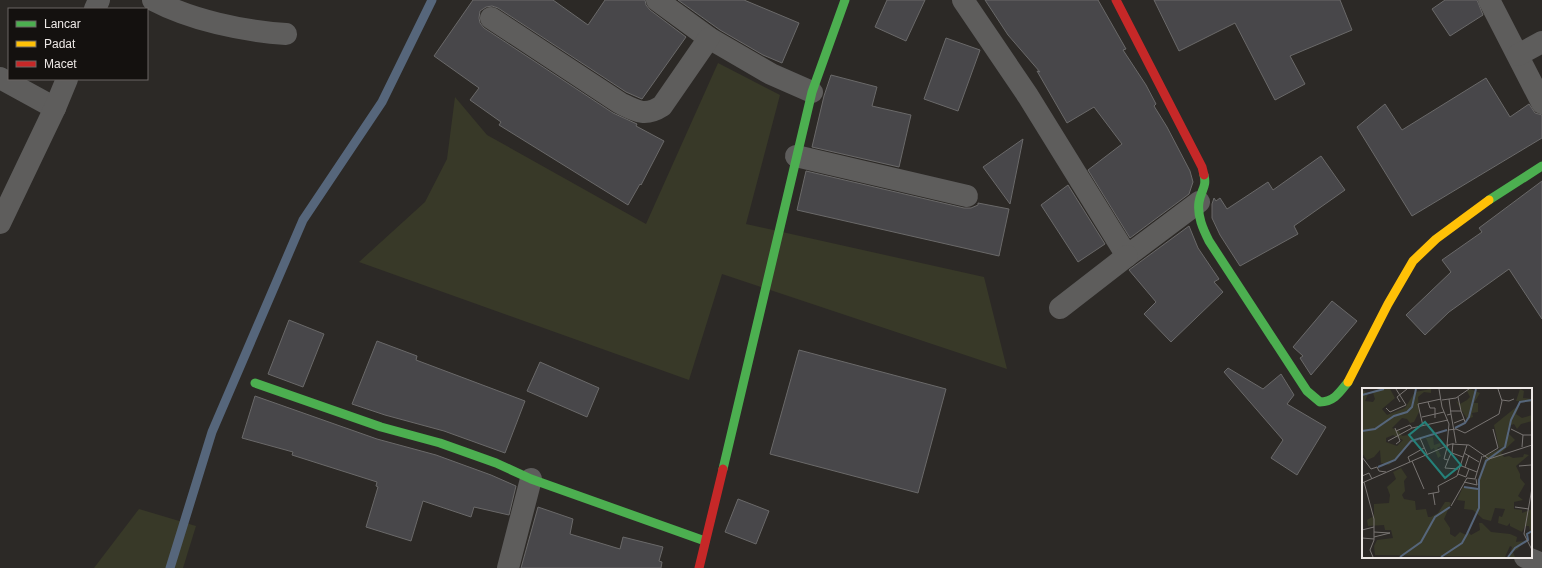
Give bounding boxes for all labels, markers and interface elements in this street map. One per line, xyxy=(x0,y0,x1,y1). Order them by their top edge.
legend xyxy=(8,8,148,80)
text: Lancar xyxy=(44,17,81,31)
text: Padat xyxy=(44,37,76,51)
text: Macet xyxy=(44,57,77,71)
inset map xyxy=(1362,388,1532,558)

